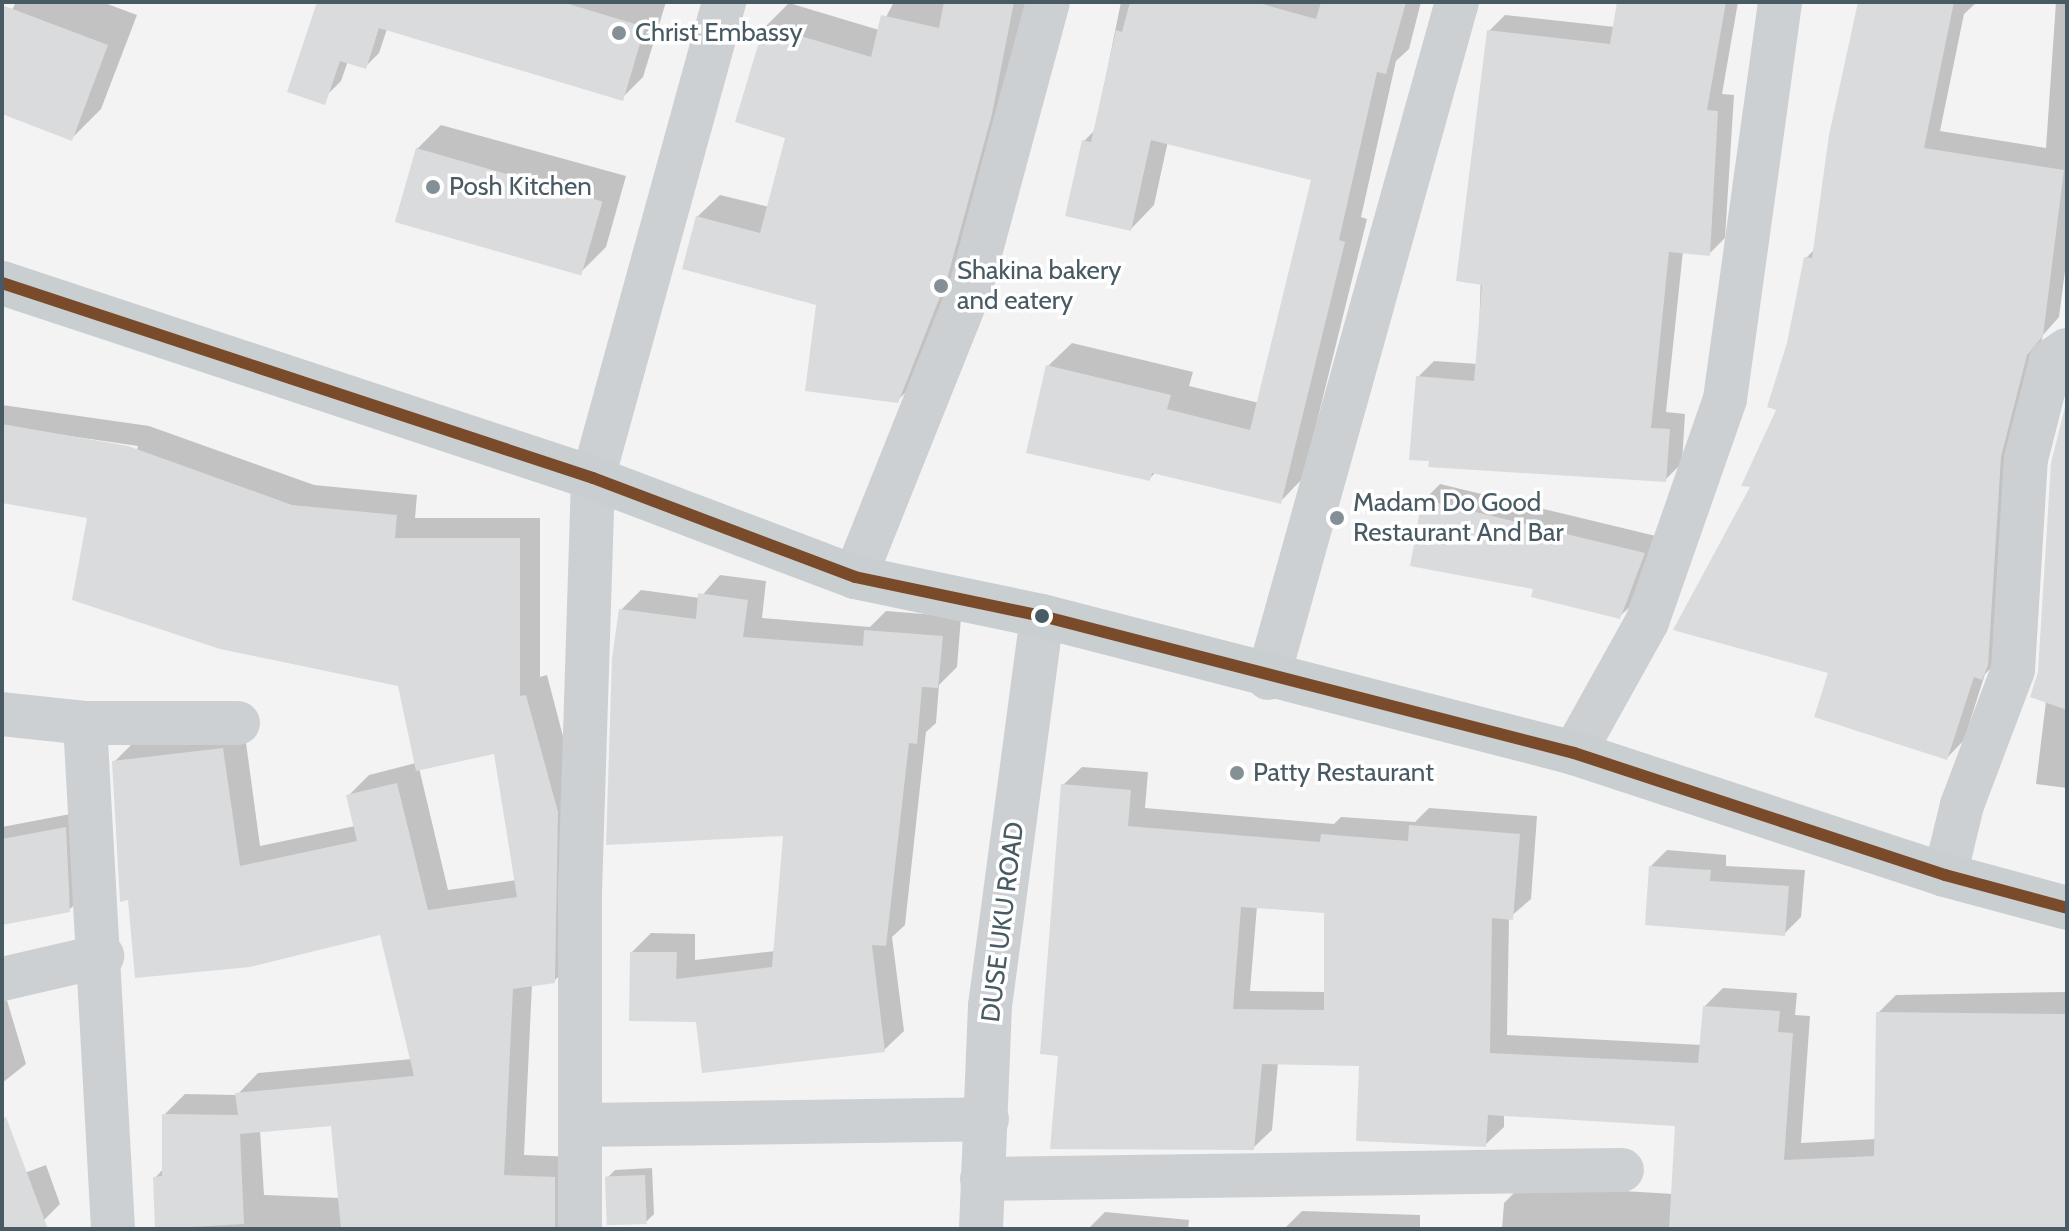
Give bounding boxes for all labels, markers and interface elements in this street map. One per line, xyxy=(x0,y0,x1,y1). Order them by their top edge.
place label: Christ Embassy xyxy=(635,17,803,49)
marker: Christ Embassy xyxy=(610,24,628,42)
place label: Posh Kitchen xyxy=(449,171,592,203)
marker: Posh Kitchen xyxy=(424,178,442,196)
place label: Shakina bakery and eatery xyxy=(957,255,1121,316)
marker: Shakina bakery and eatery xyxy=(932,277,950,295)
place label: Madam Do Good Restaurant And Bar xyxy=(1353,487,1564,548)
marker: Madam Do Good Restaurant And Bar xyxy=(1328,509,1346,527)
unlabelled marker xyxy=(1034,608,1050,624)
place label: Patty Restaurant xyxy=(1253,757,1434,789)
marker: Patty Restaurant xyxy=(1228,764,1246,782)
street label: DUSE UKU ROAD xyxy=(975,820,1031,1024)

